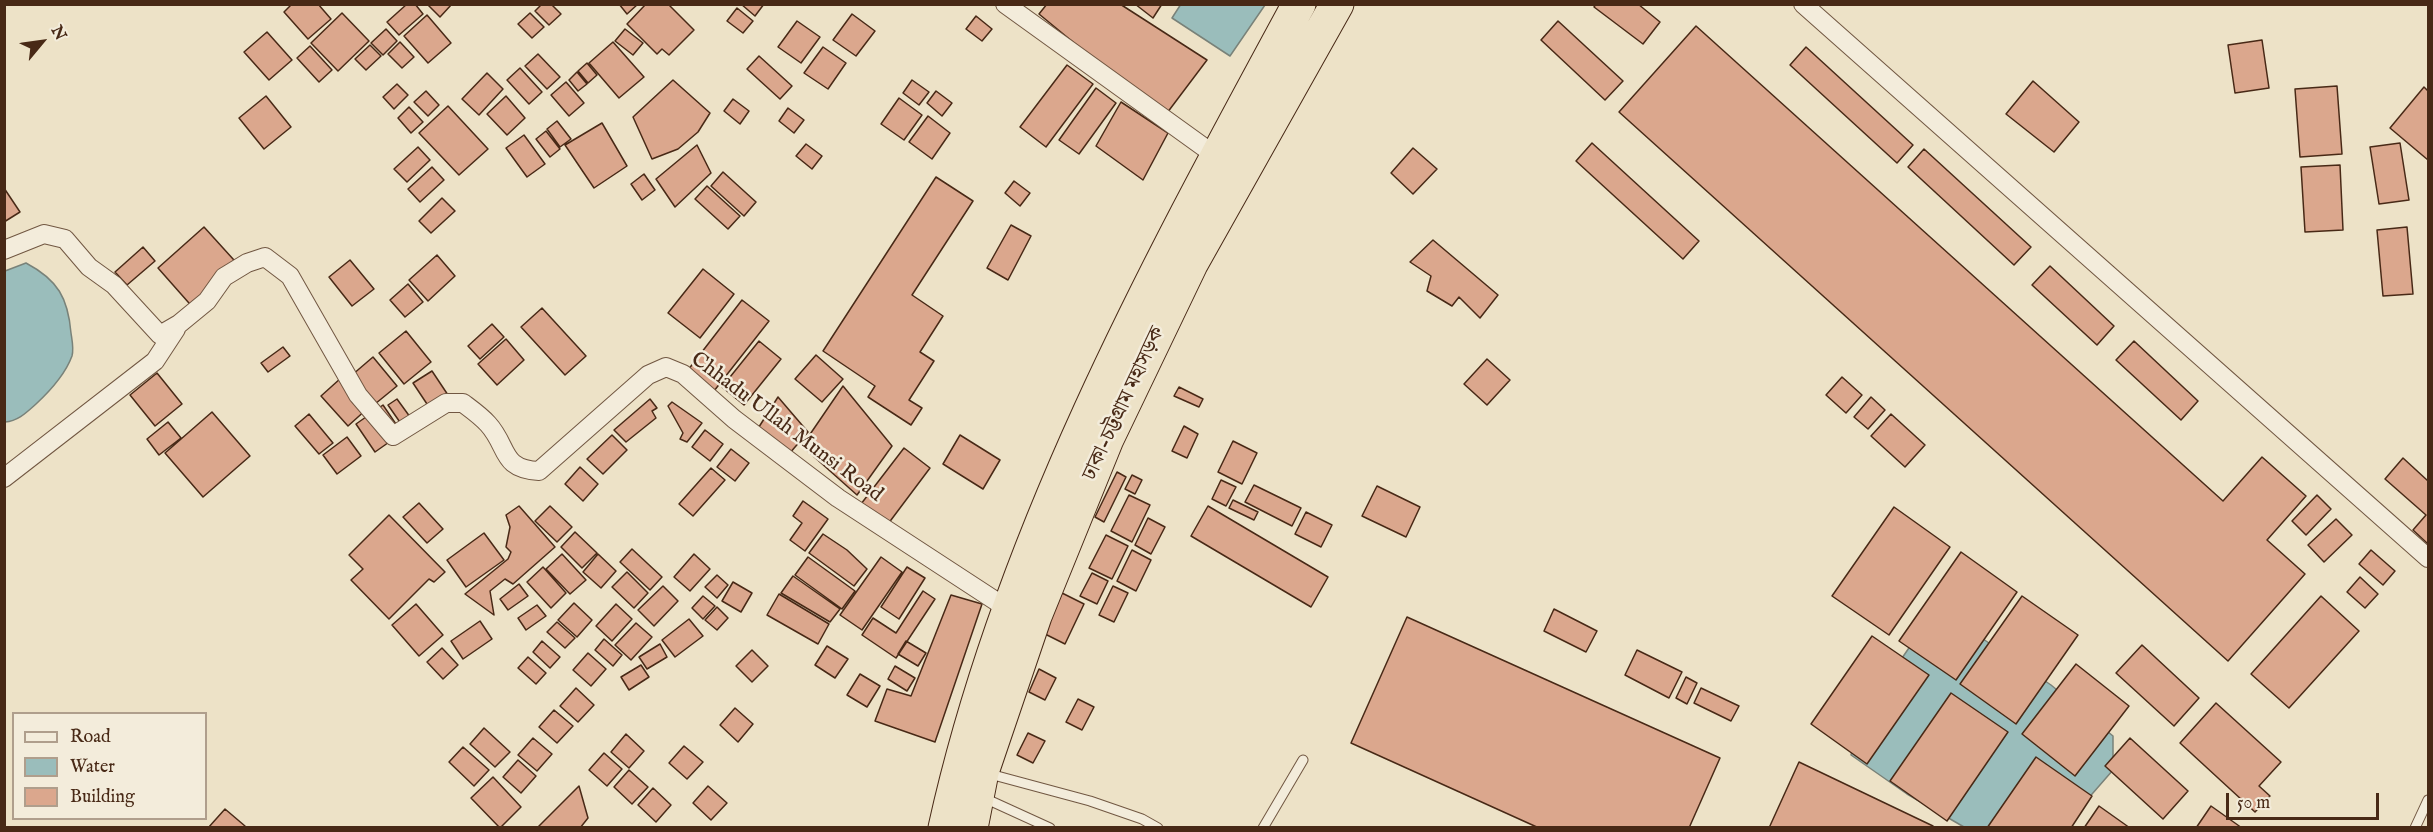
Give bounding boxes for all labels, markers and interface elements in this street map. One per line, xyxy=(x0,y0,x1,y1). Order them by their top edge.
north arrow xyxy=(12,12,72,72)
text: N xyxy=(46,22,70,44)
street label: ঢাকা-চট্টগ্রাম মহাসড়ক xyxy=(1078,323,1172,485)
street label: Chhadu Ullah Munsi Road xyxy=(685,348,887,508)
legend xyxy=(12,712,207,820)
text: Road xyxy=(70,726,111,749)
text: Water xyxy=(70,756,115,779)
scale bar xyxy=(2229,781,2382,819)
text: Building xyxy=(70,786,135,809)
text: 50 m xyxy=(2237,792,2270,815)

